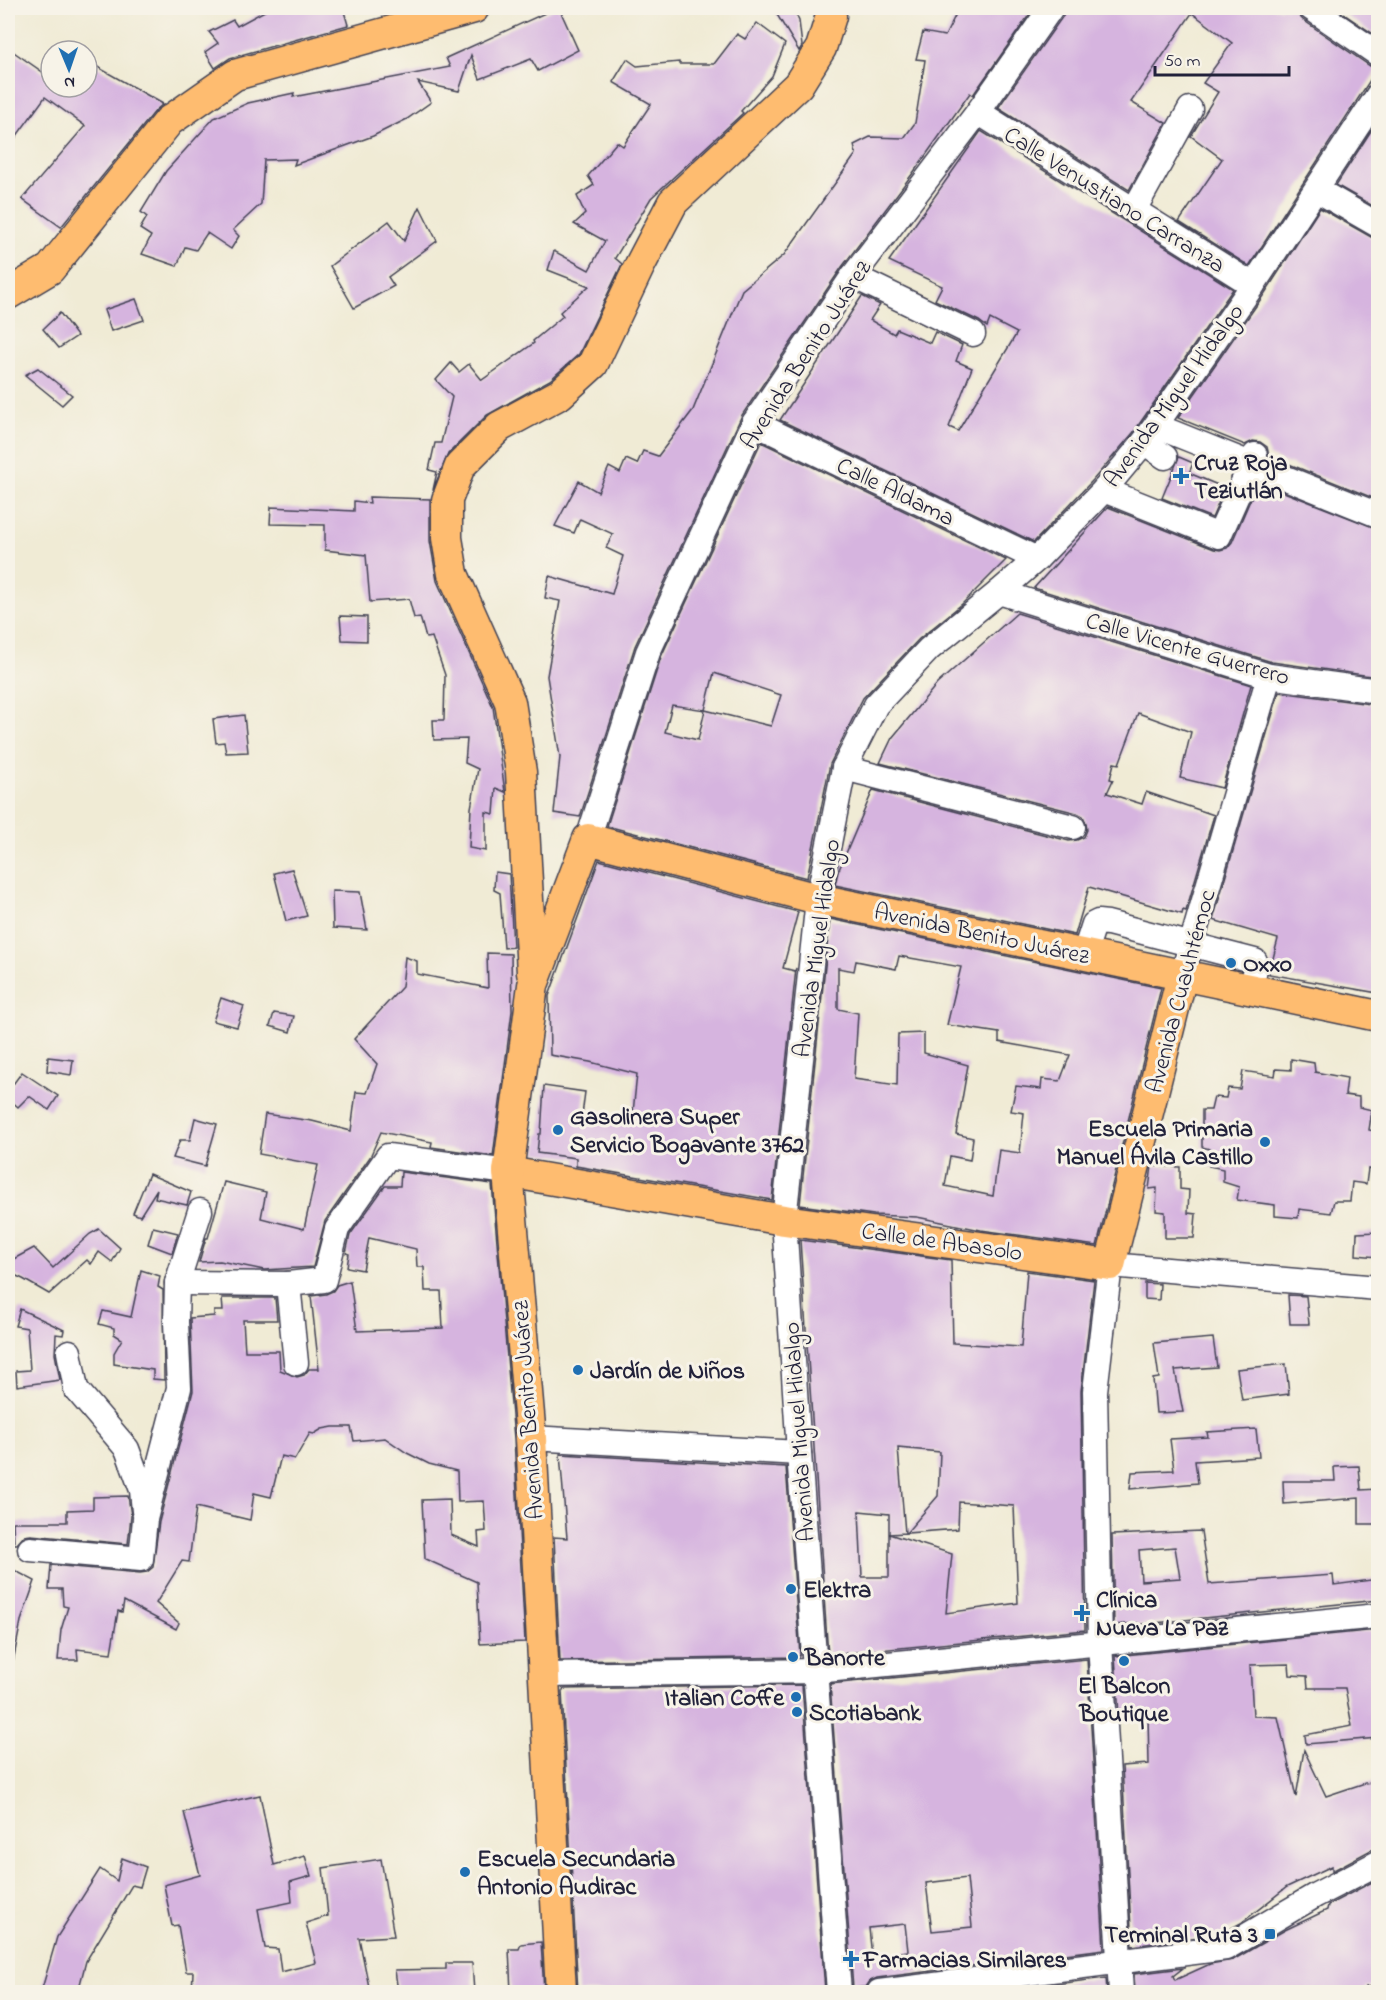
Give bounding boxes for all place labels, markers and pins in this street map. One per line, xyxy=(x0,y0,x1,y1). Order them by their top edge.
place label: Cruz Roja Teziutlán xyxy=(1194,447,1287,510)
marker: Cruz Roja Teziutlán xyxy=(1172,467,1190,485)
place label: Oxxo xyxy=(1243,948,1292,983)
marker: Oxxo xyxy=(1224,956,1238,970)
place label: Gasolinera Super Servicio Bogavante 3762 xyxy=(570,1101,804,1165)
place label: Escuela Primaria Manuel Ávila Castillo xyxy=(1057,1113,1253,1176)
marker: Gasolinera Super Servicio Bogavante 3762 xyxy=(551,1123,565,1137)
marker: Escuela Primaria Manuel Ávila Castillo xyxy=(1258,1135,1272,1149)
place label: Jardín de Niños xyxy=(590,1355,745,1390)
marker: Jardín de Niños xyxy=(571,1363,585,1377)
place label: Elektra xyxy=(803,1574,871,1609)
marker: Elektra xyxy=(784,1582,798,1596)
place label: Clínica Nueva La Paz xyxy=(1096,1584,1229,1647)
marker: Clínica Nueva La Paz xyxy=(1073,1604,1091,1622)
place label: Banorte xyxy=(804,1642,886,1677)
marker: Banorte xyxy=(786,1650,800,1664)
marker: El Balcon Boutique xyxy=(1117,1654,1131,1668)
place label: El Balcon Boutique xyxy=(1078,1670,1171,1733)
place label: Italian Coffe xyxy=(665,1682,785,1717)
marker: Italian Coffe xyxy=(789,1690,803,1704)
place label: Scotiabank xyxy=(809,1697,921,1732)
marker: Scotiabank xyxy=(790,1705,804,1719)
place label: Escuela Secundaria Antonio Audirac xyxy=(477,1843,675,1906)
marker: Escuela Secundaria Antonio Audirac xyxy=(458,1865,472,1879)
place label: Terminal Ruta 3 xyxy=(1104,1919,1258,1954)
marker: Terminal Ruta 3 xyxy=(1263,1927,1277,1941)
place label: Farmacias Similares xyxy=(862,1944,1067,1979)
marker: Farmacias Similares xyxy=(844,1952,858,1966)

